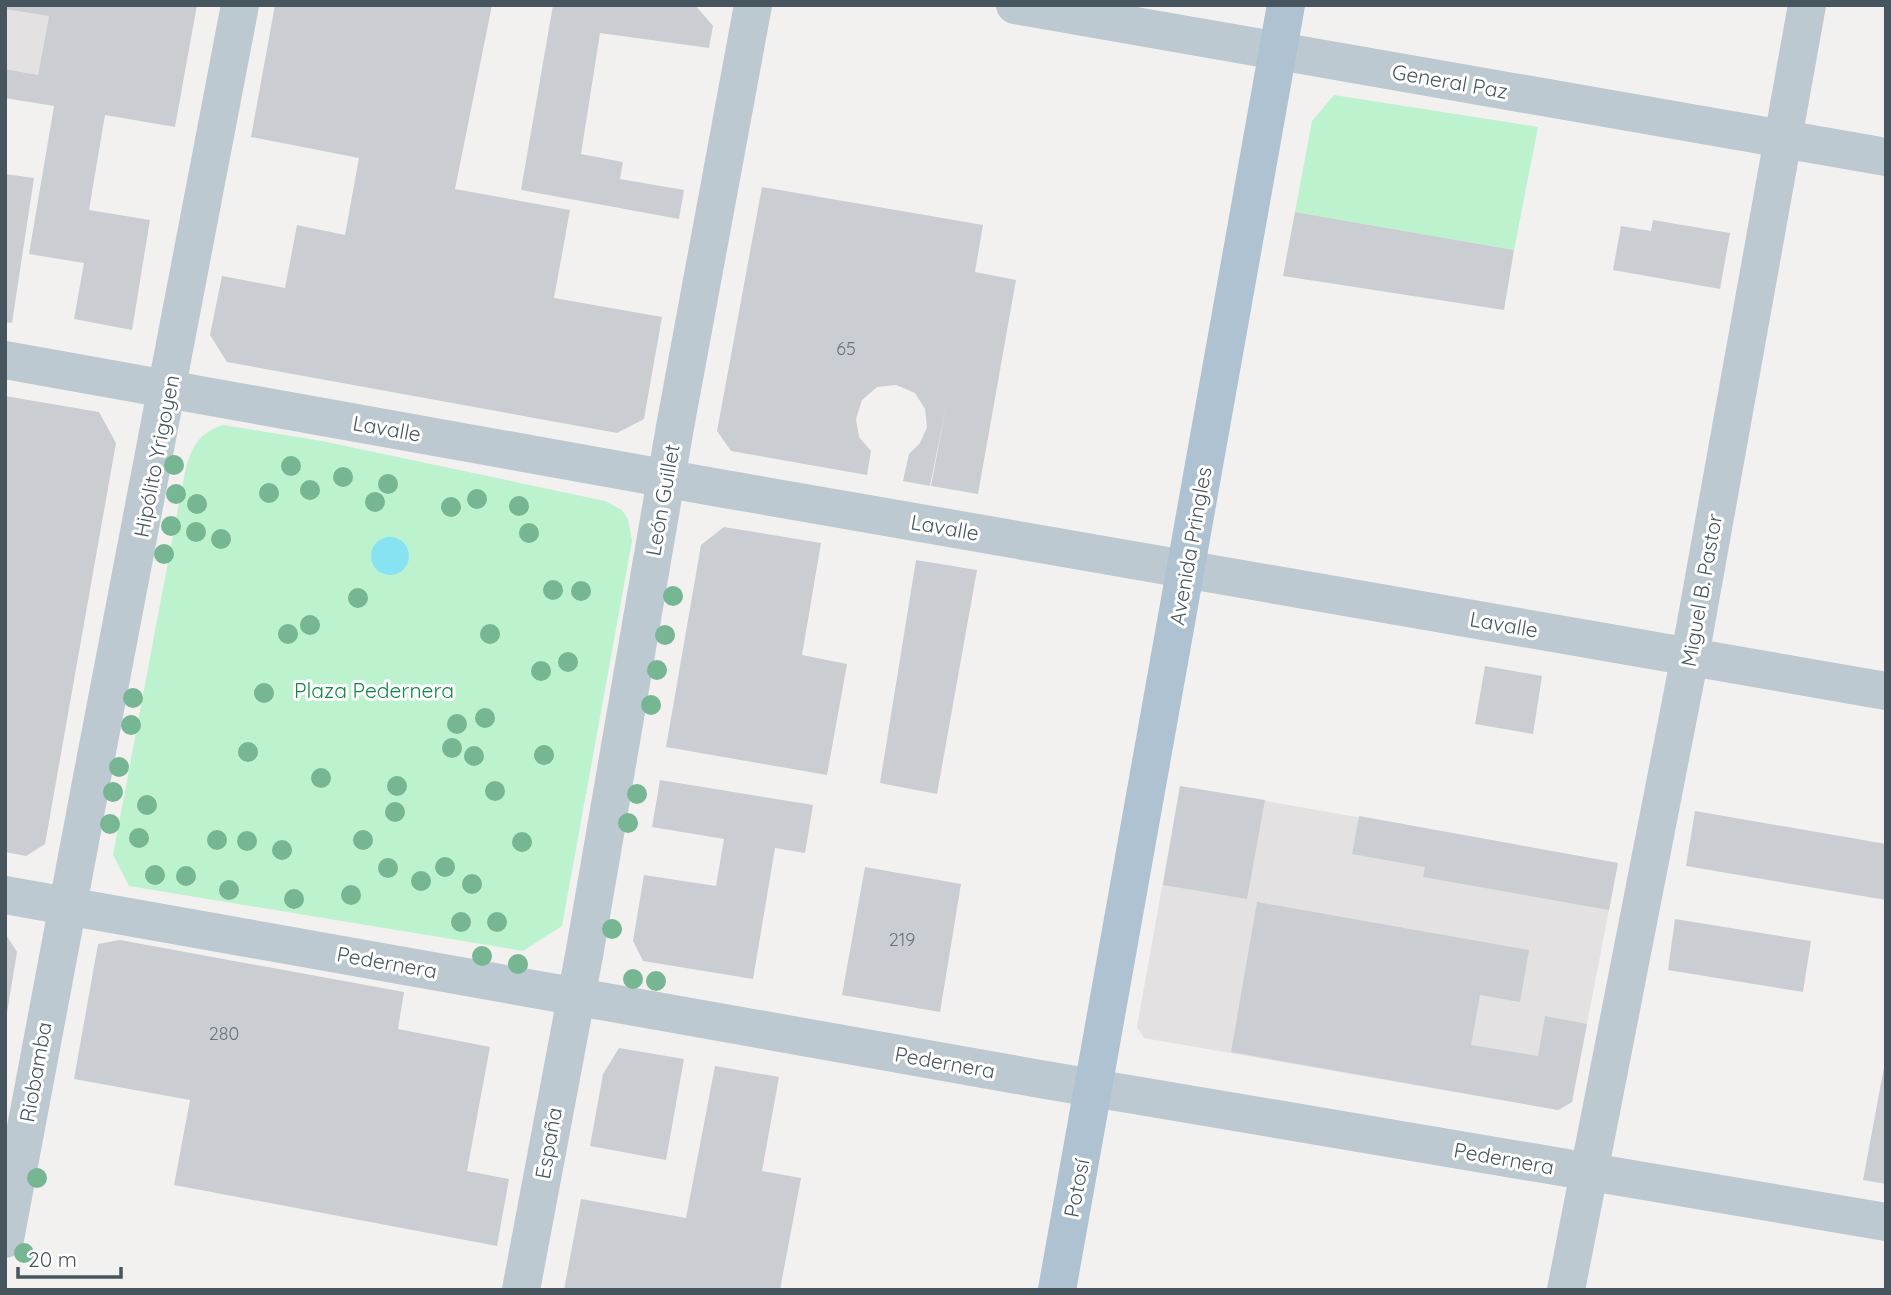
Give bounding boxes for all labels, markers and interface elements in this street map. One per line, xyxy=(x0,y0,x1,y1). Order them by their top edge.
street label: General Paz xyxy=(1390,58,1510,104)
house number: 65 xyxy=(836,337,856,360)
street label: Hipólito Yrigoyen xyxy=(128,373,184,539)
street label: Lavalle xyxy=(351,409,423,447)
street label: León Guillet xyxy=(639,442,685,558)
street label: Avenida Pringles xyxy=(1163,465,1217,627)
street label: Lavalle xyxy=(909,508,981,546)
street label: Miguel B. Pastor xyxy=(1675,511,1727,669)
street label: Lavalle xyxy=(1468,605,1540,643)
park label: Plaza Pedernera xyxy=(294,677,454,703)
house number: 219 xyxy=(889,928,915,951)
street label: Pedernera xyxy=(335,940,439,984)
street label: Riobamba xyxy=(13,1020,57,1124)
house number: 280 xyxy=(209,1022,239,1045)
street label: Pedernera xyxy=(893,1040,997,1084)
street label: España xyxy=(529,1105,567,1181)
street label: Pedernera xyxy=(1452,1136,1556,1180)
street label: Potosí xyxy=(1058,1156,1094,1219)
scale bar xyxy=(18,1236,121,1280)
text: 20 m xyxy=(28,1246,77,1272)

